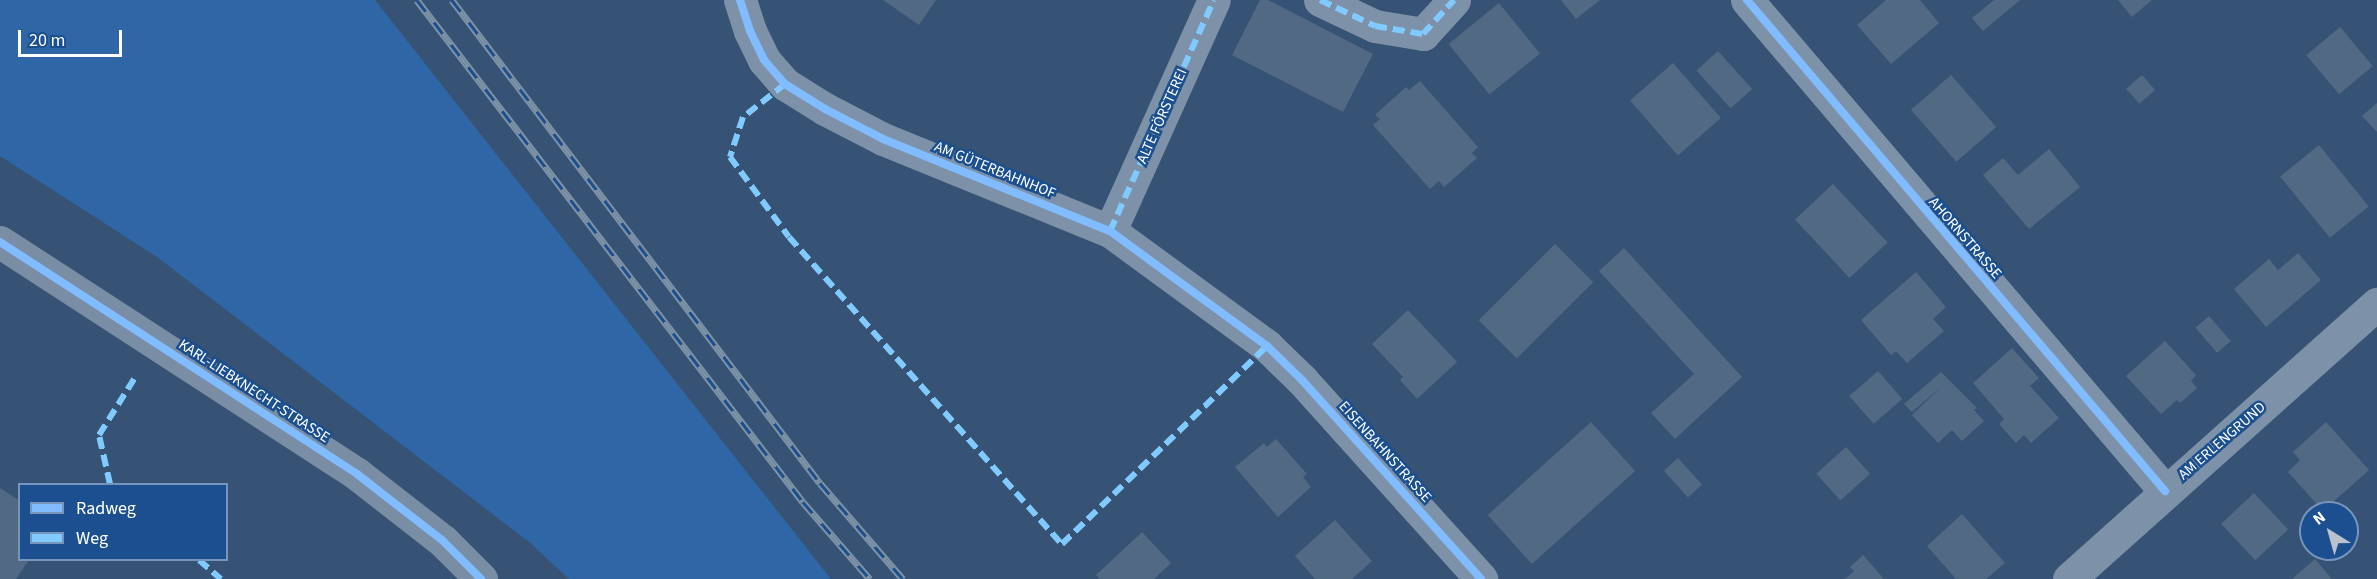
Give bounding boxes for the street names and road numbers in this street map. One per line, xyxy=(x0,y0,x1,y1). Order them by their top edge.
street label: ALTE FÖRSTEREI xyxy=(1133,66,1191,166)
street label: AM GÜTERBAHNHOF xyxy=(932,137,1058,203)
street label: AHORNSTRASSE xyxy=(1925,194,2005,282)
street label: KARL-LIEBKNECHT-STRASSE xyxy=(175,335,333,447)
street label: EISENBAHNSTRASSE xyxy=(1335,398,1435,506)
street label: AM ERLENGRUND xyxy=(2175,398,2269,484)

